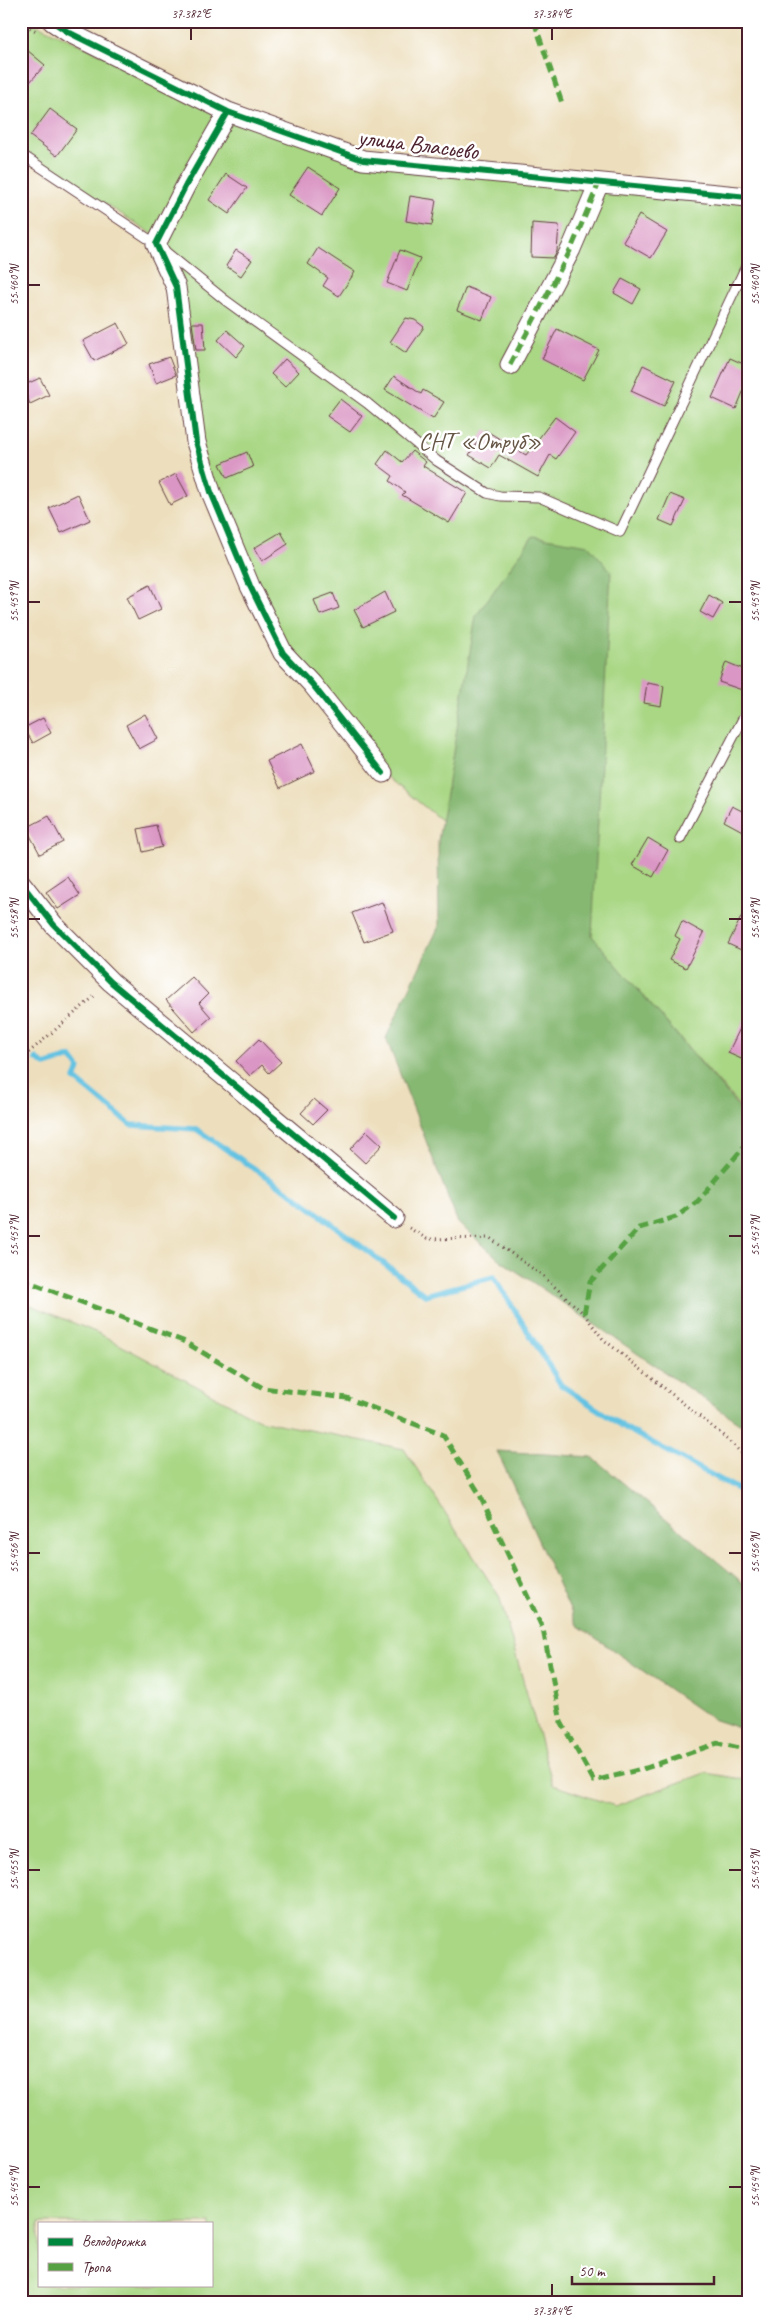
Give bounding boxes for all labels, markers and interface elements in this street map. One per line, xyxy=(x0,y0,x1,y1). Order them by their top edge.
text: 37.382°E xyxy=(171,6,212,22)
text: 37.384°E xyxy=(532,6,573,22)
street label: улица Власьево xyxy=(354,121,481,166)
text: 55.460°N xyxy=(6,263,22,305)
text: 55.460°N xyxy=(747,263,763,305)
park label: СНТ «Отруб» xyxy=(418,426,542,456)
text: 55.459°N xyxy=(6,580,22,622)
text: 55.459°N xyxy=(747,580,763,622)
text: 55.458°N xyxy=(6,897,22,939)
text: 55.458°N xyxy=(747,897,763,939)
text: 55.457°N xyxy=(6,1214,22,1256)
text: 55.457°N xyxy=(747,1214,763,1256)
text: 55.456°N xyxy=(6,1531,22,1573)
text: 55.456°N xyxy=(747,1531,763,1573)
text: 55.455°N xyxy=(6,1848,22,1890)
text: 55.455°N xyxy=(747,1848,763,1890)
text: 55.454°N xyxy=(6,2165,22,2207)
text: 55.454°N xyxy=(747,2165,763,2207)
legend xyxy=(38,2222,212,2286)
text: Велодорожка xyxy=(82,2232,146,2251)
scale bar xyxy=(572,2254,714,2286)
text: Тропа xyxy=(82,2258,111,2277)
text: 50 m xyxy=(579,2262,606,2281)
text: 37.384°E xyxy=(532,2303,573,2319)

